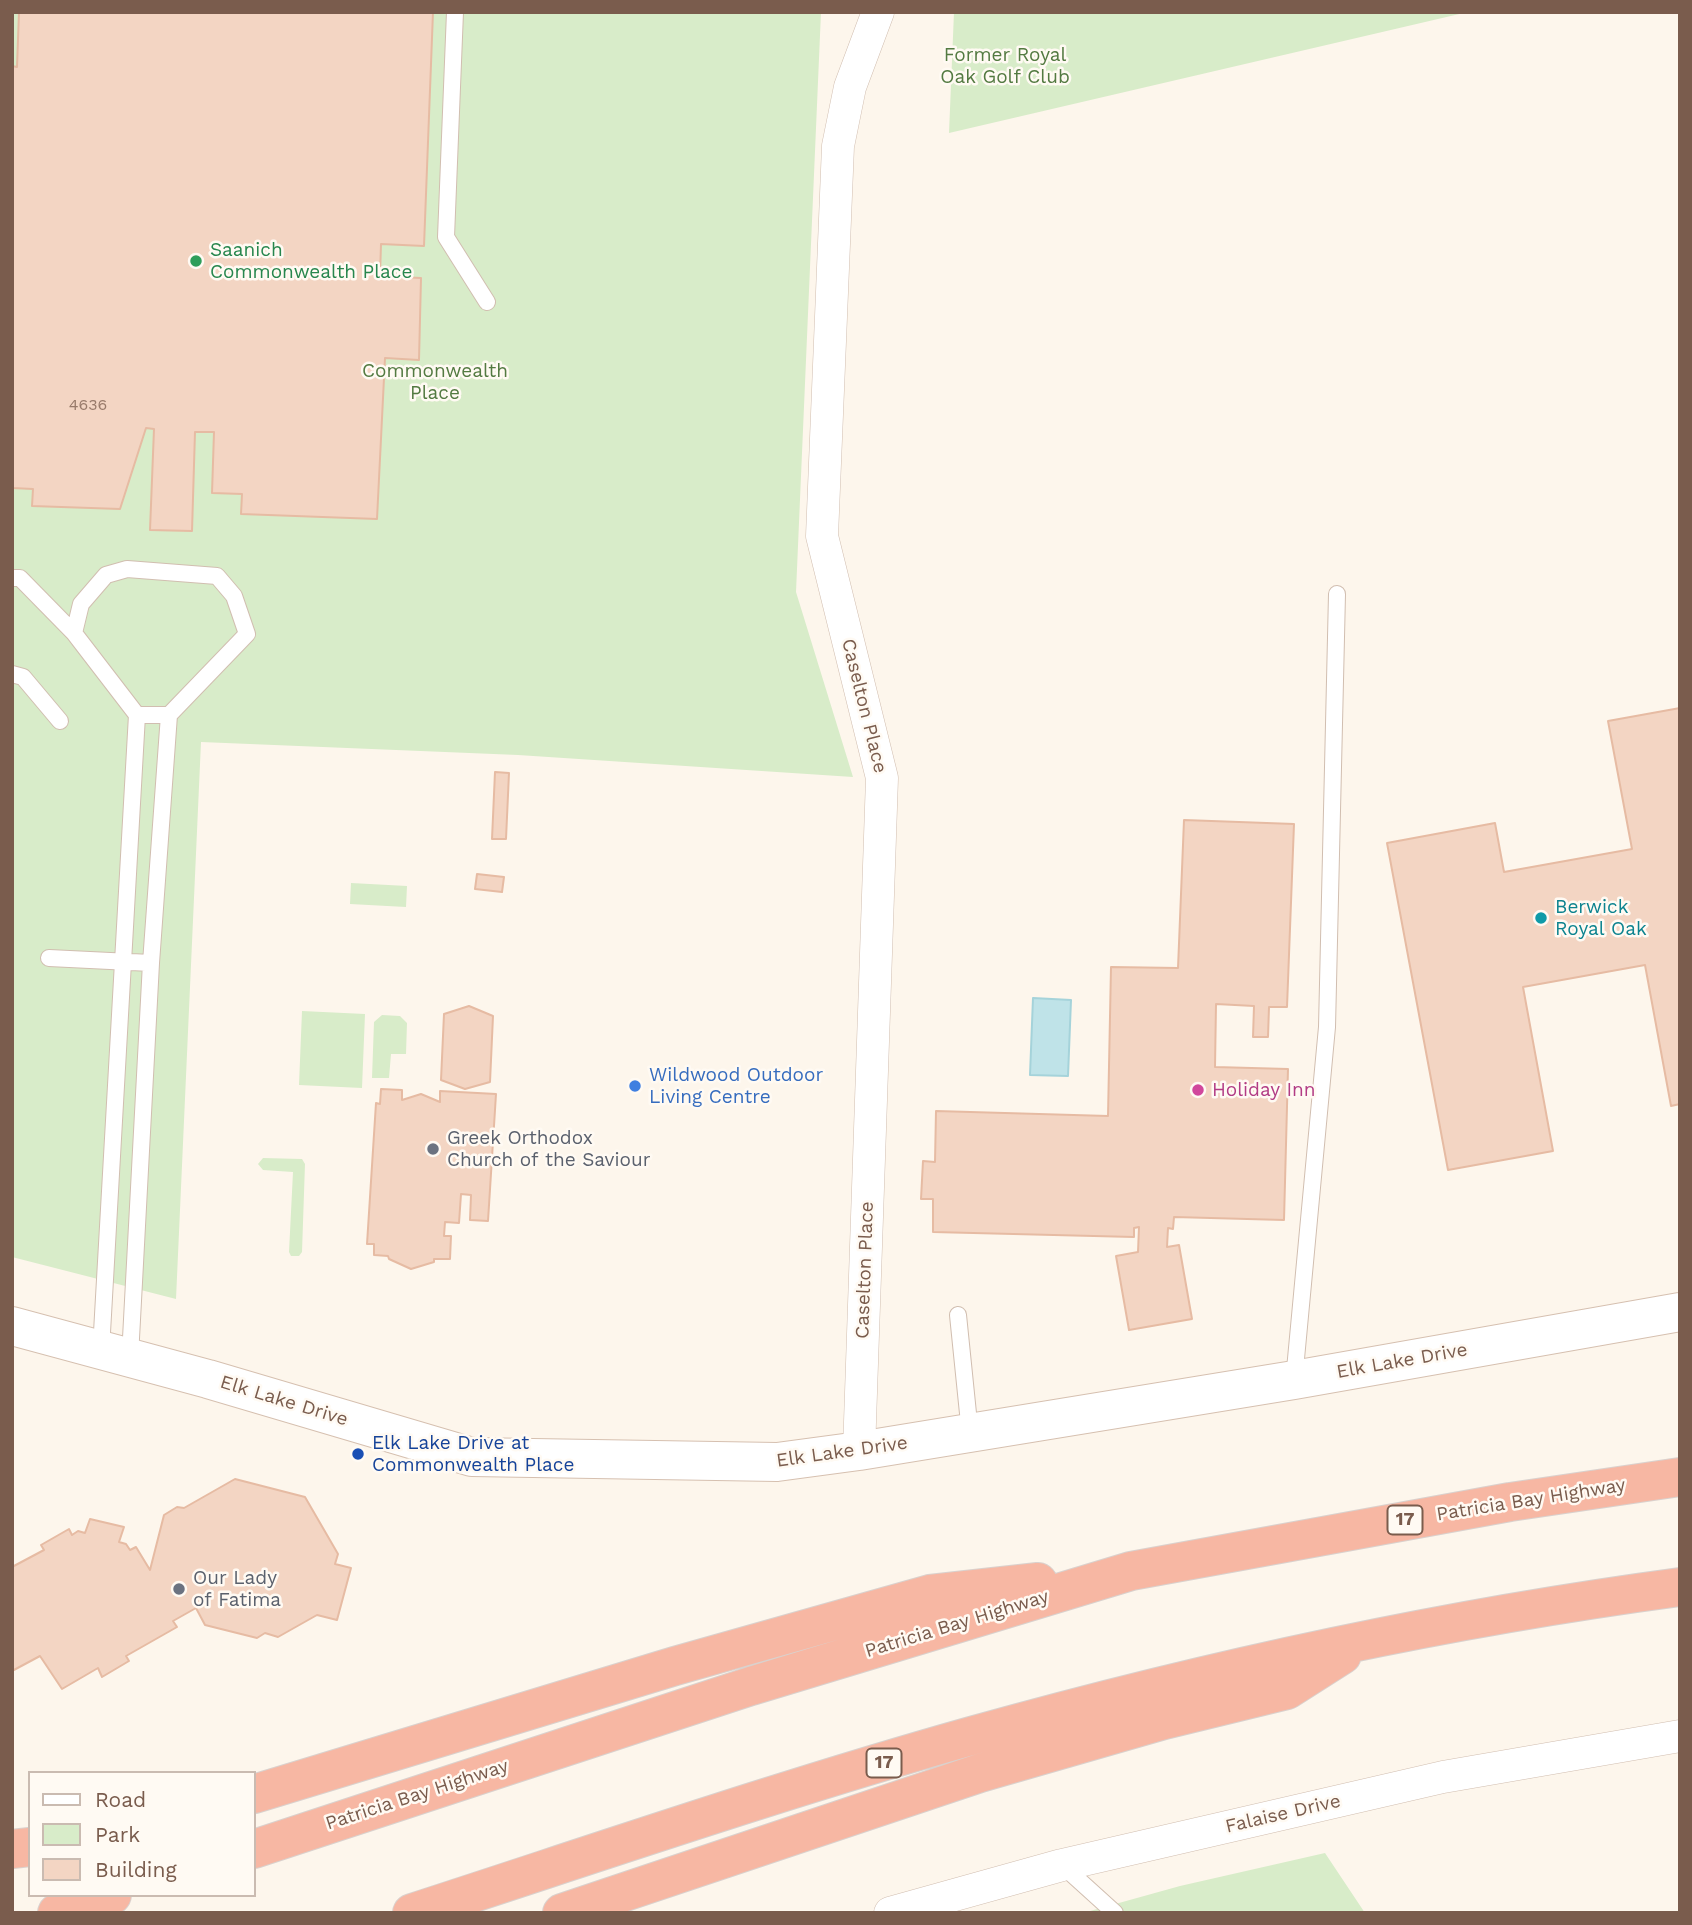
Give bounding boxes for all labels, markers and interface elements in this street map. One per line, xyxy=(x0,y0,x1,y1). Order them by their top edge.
park label: Former Royal Oak Golf Club xyxy=(940,44,1070,88)
place label: Saanich Commonwealth Place xyxy=(210,239,412,283)
marker: Saanich Commonwealth Place xyxy=(188,253,204,269)
park label: Commonwealth Place xyxy=(362,360,508,404)
house number: 4636 xyxy=(69,395,107,415)
street label: Caselton Place xyxy=(836,637,892,775)
place label: Berwick Royal Oak xyxy=(1555,896,1647,940)
marker: Berwick Royal Oak xyxy=(1533,910,1549,926)
place label: Wildwood Outdoor Living Centre xyxy=(649,1064,823,1108)
marker: Wildwood Outdoor Living Centre xyxy=(627,1078,643,1094)
place label: Holiday Inn xyxy=(1212,1079,1316,1101)
marker: Holiday Inn xyxy=(1190,1082,1206,1098)
place label: Greek Orthodox Church of the Saviour xyxy=(447,1127,650,1171)
marker: Greek Orthodox Church of the Saviour xyxy=(425,1141,441,1157)
street label: Caselton Place xyxy=(851,1201,879,1339)
street label: Elk Lake Drive xyxy=(1335,1338,1469,1384)
street label: Elk Lake Drive xyxy=(217,1371,351,1431)
street label: Elk Lake Drive xyxy=(775,1431,909,1473)
place label: Elk Lake Drive at Commonwealth Place xyxy=(372,1432,574,1476)
marker: Elk Lake Drive at Commonwealth Place xyxy=(350,1446,366,1462)
street label: Patricia Bay Highway xyxy=(1435,1474,1627,1526)
road number: 17 xyxy=(1388,1506,1422,1534)
place label: Our Lady of Fatima xyxy=(193,1567,281,1611)
marker: Our Lady of Fatima xyxy=(171,1581,187,1597)
street label: Patricia Bay Highway xyxy=(862,1585,1052,1663)
road number: 17 xyxy=(866,1748,902,1778)
street label: Patricia Bay Highway xyxy=(323,1755,511,1835)
legend xyxy=(28,1771,256,1897)
text: Road xyxy=(95,1787,146,1812)
street label: Falaise Drive xyxy=(1223,1790,1343,1838)
text: Park xyxy=(95,1822,140,1847)
text: Building xyxy=(95,1857,177,1882)

